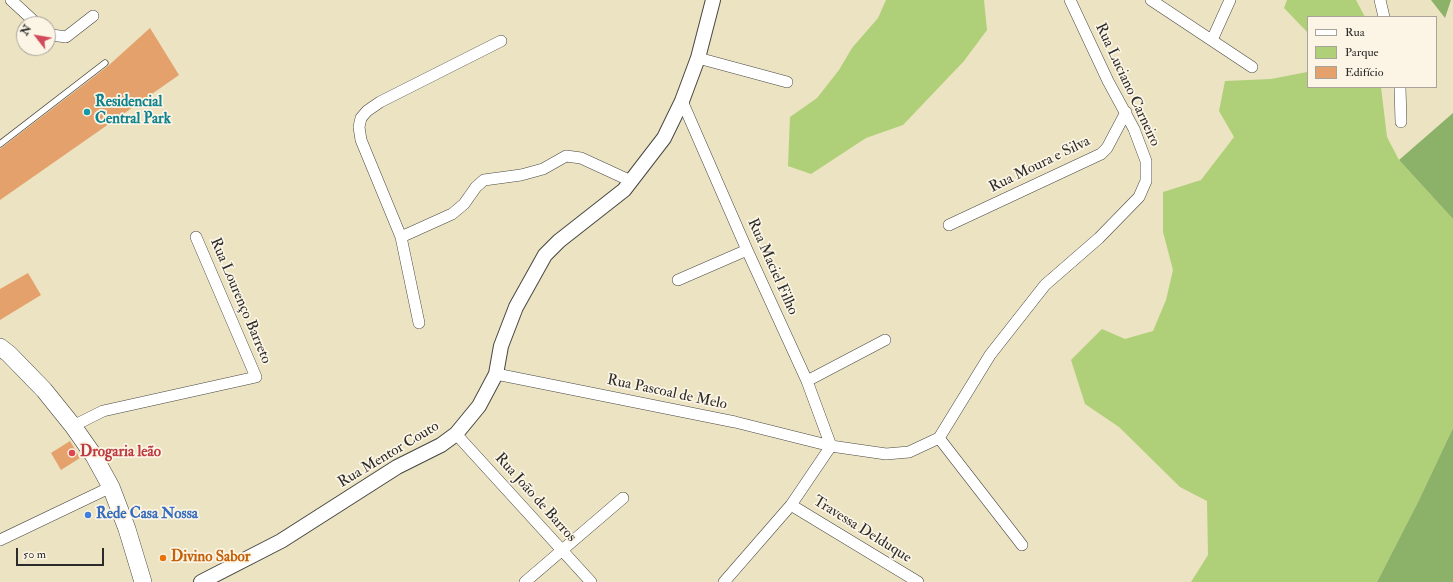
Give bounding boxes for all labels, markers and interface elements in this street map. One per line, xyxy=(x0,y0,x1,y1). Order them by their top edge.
north arrow xyxy=(16,16,56,56)
legend xyxy=(1307,16,1437,88)
street label: Rua Luciano Carneiro xyxy=(1091,20,1163,150)
text: N xyxy=(18,23,34,38)
text: Rua xyxy=(1345,25,1365,40)
text: Parque xyxy=(1345,45,1379,60)
text: Edifício xyxy=(1345,65,1384,80)
place label: Residencial Central Park xyxy=(95,94,171,129)
marker: Residencial Central Park xyxy=(82,107,92,117)
street label: Rua Moura e Silva xyxy=(987,133,1093,197)
street label: Rua Maciel Filho xyxy=(743,216,801,318)
street label: Rua Lourenço Barreto xyxy=(205,235,275,367)
street label: Rua Pascoal de Melo xyxy=(605,372,729,414)
street label: Rua Mentor Couto xyxy=(335,418,443,492)
place label: Drogaria leão xyxy=(80,444,161,462)
marker: Drogaria leão xyxy=(67,448,77,458)
street label: Rua João de Barros xyxy=(490,450,580,546)
street label: Travessa Delduque xyxy=(810,493,914,567)
place label: Rede Casa Nossa xyxy=(96,506,198,524)
marker: Rede Casa Nossa xyxy=(83,510,93,520)
scale bar xyxy=(18,540,106,566)
text: 50 m xyxy=(23,547,46,562)
place label: Divino Sabor xyxy=(171,549,250,567)
marker: Divino Sabor xyxy=(158,553,168,563)

